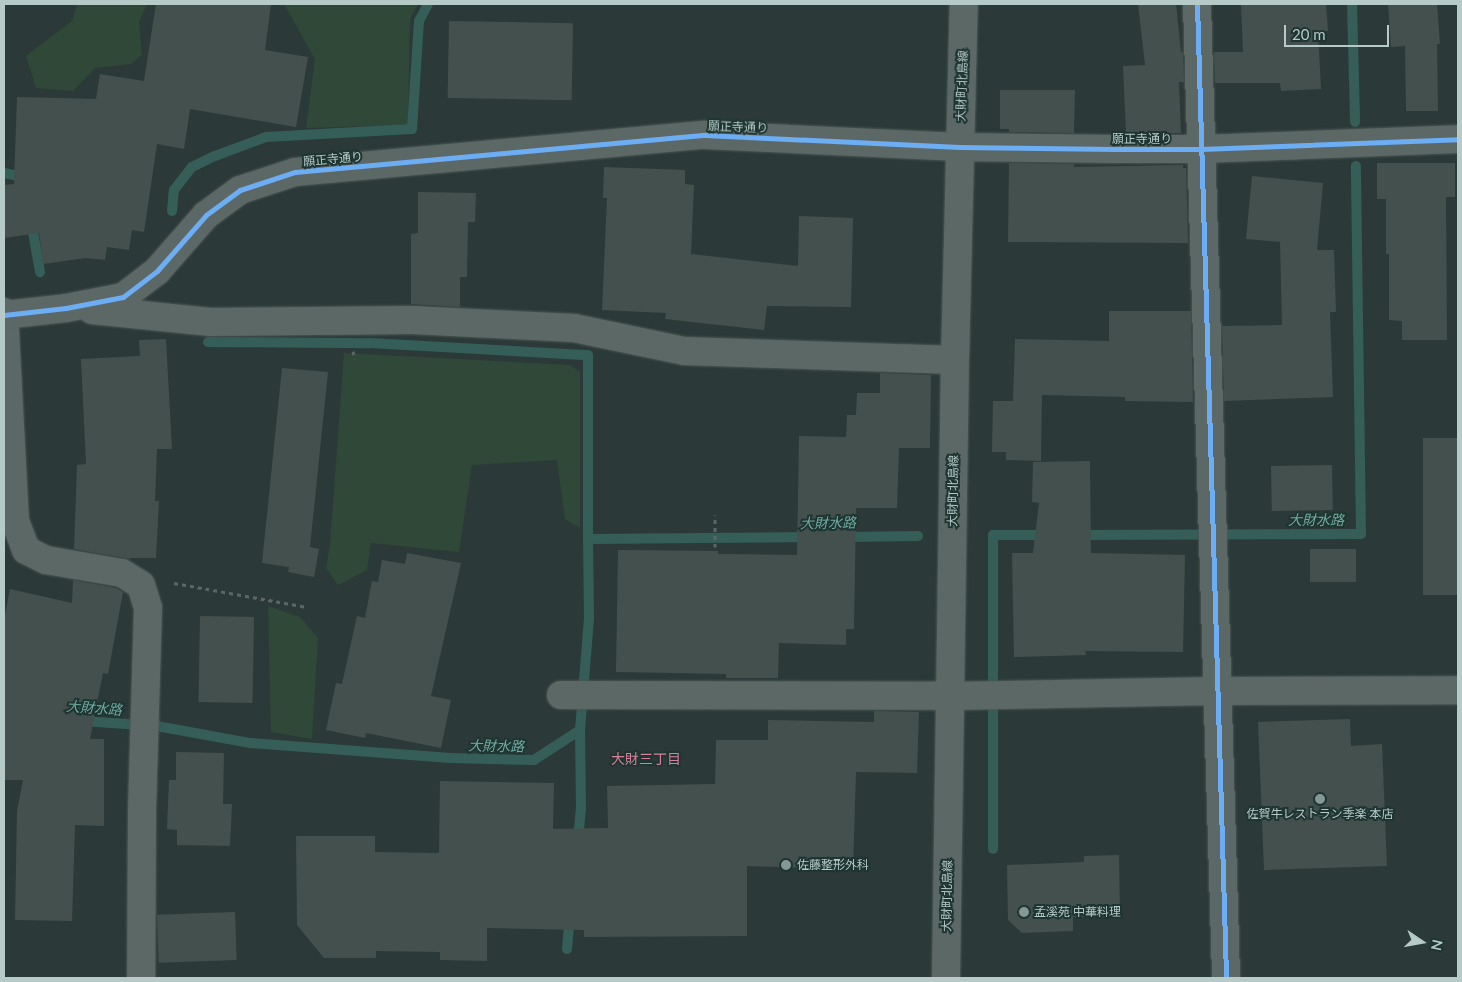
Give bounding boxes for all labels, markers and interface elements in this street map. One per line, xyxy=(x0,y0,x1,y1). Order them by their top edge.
scale bar xyxy=(1287,15,1392,47)
text: 20 m xyxy=(1292,25,1326,43)
street label: 大財町北島線 xyxy=(954,50,970,122)
street label: 願正寺通り xyxy=(708,119,768,135)
street label: 願正寺通り xyxy=(1112,132,1172,146)
street label: 願正寺通り xyxy=(302,149,364,169)
street label: 大財町北島線 xyxy=(945,455,961,527)
water label: 大財水路 xyxy=(1288,512,1344,528)
water label: 大財水路 xyxy=(800,514,856,532)
water label: 大財水路 xyxy=(65,698,123,718)
water label: 大財水路 xyxy=(468,737,524,755)
district label: 大財三丁目 xyxy=(611,751,681,767)
marker: 佐賀牛レストラン季楽 本店 xyxy=(1314,793,1326,805)
place label: 佐賀牛レストラン季楽 本店 xyxy=(1246,807,1394,821)
marker: 佐藤整形外科 xyxy=(779,858,793,872)
place label: 佐藤整形外科 xyxy=(797,858,869,872)
street label: 大財町北島線 xyxy=(939,860,955,932)
place label: 孟溪苑 中華料理 xyxy=(1034,905,1121,919)
marker: 孟溪苑 中華料理 xyxy=(1018,906,1030,918)
north arrow xyxy=(1397,917,1447,967)
text: N xyxy=(1428,938,1447,952)

